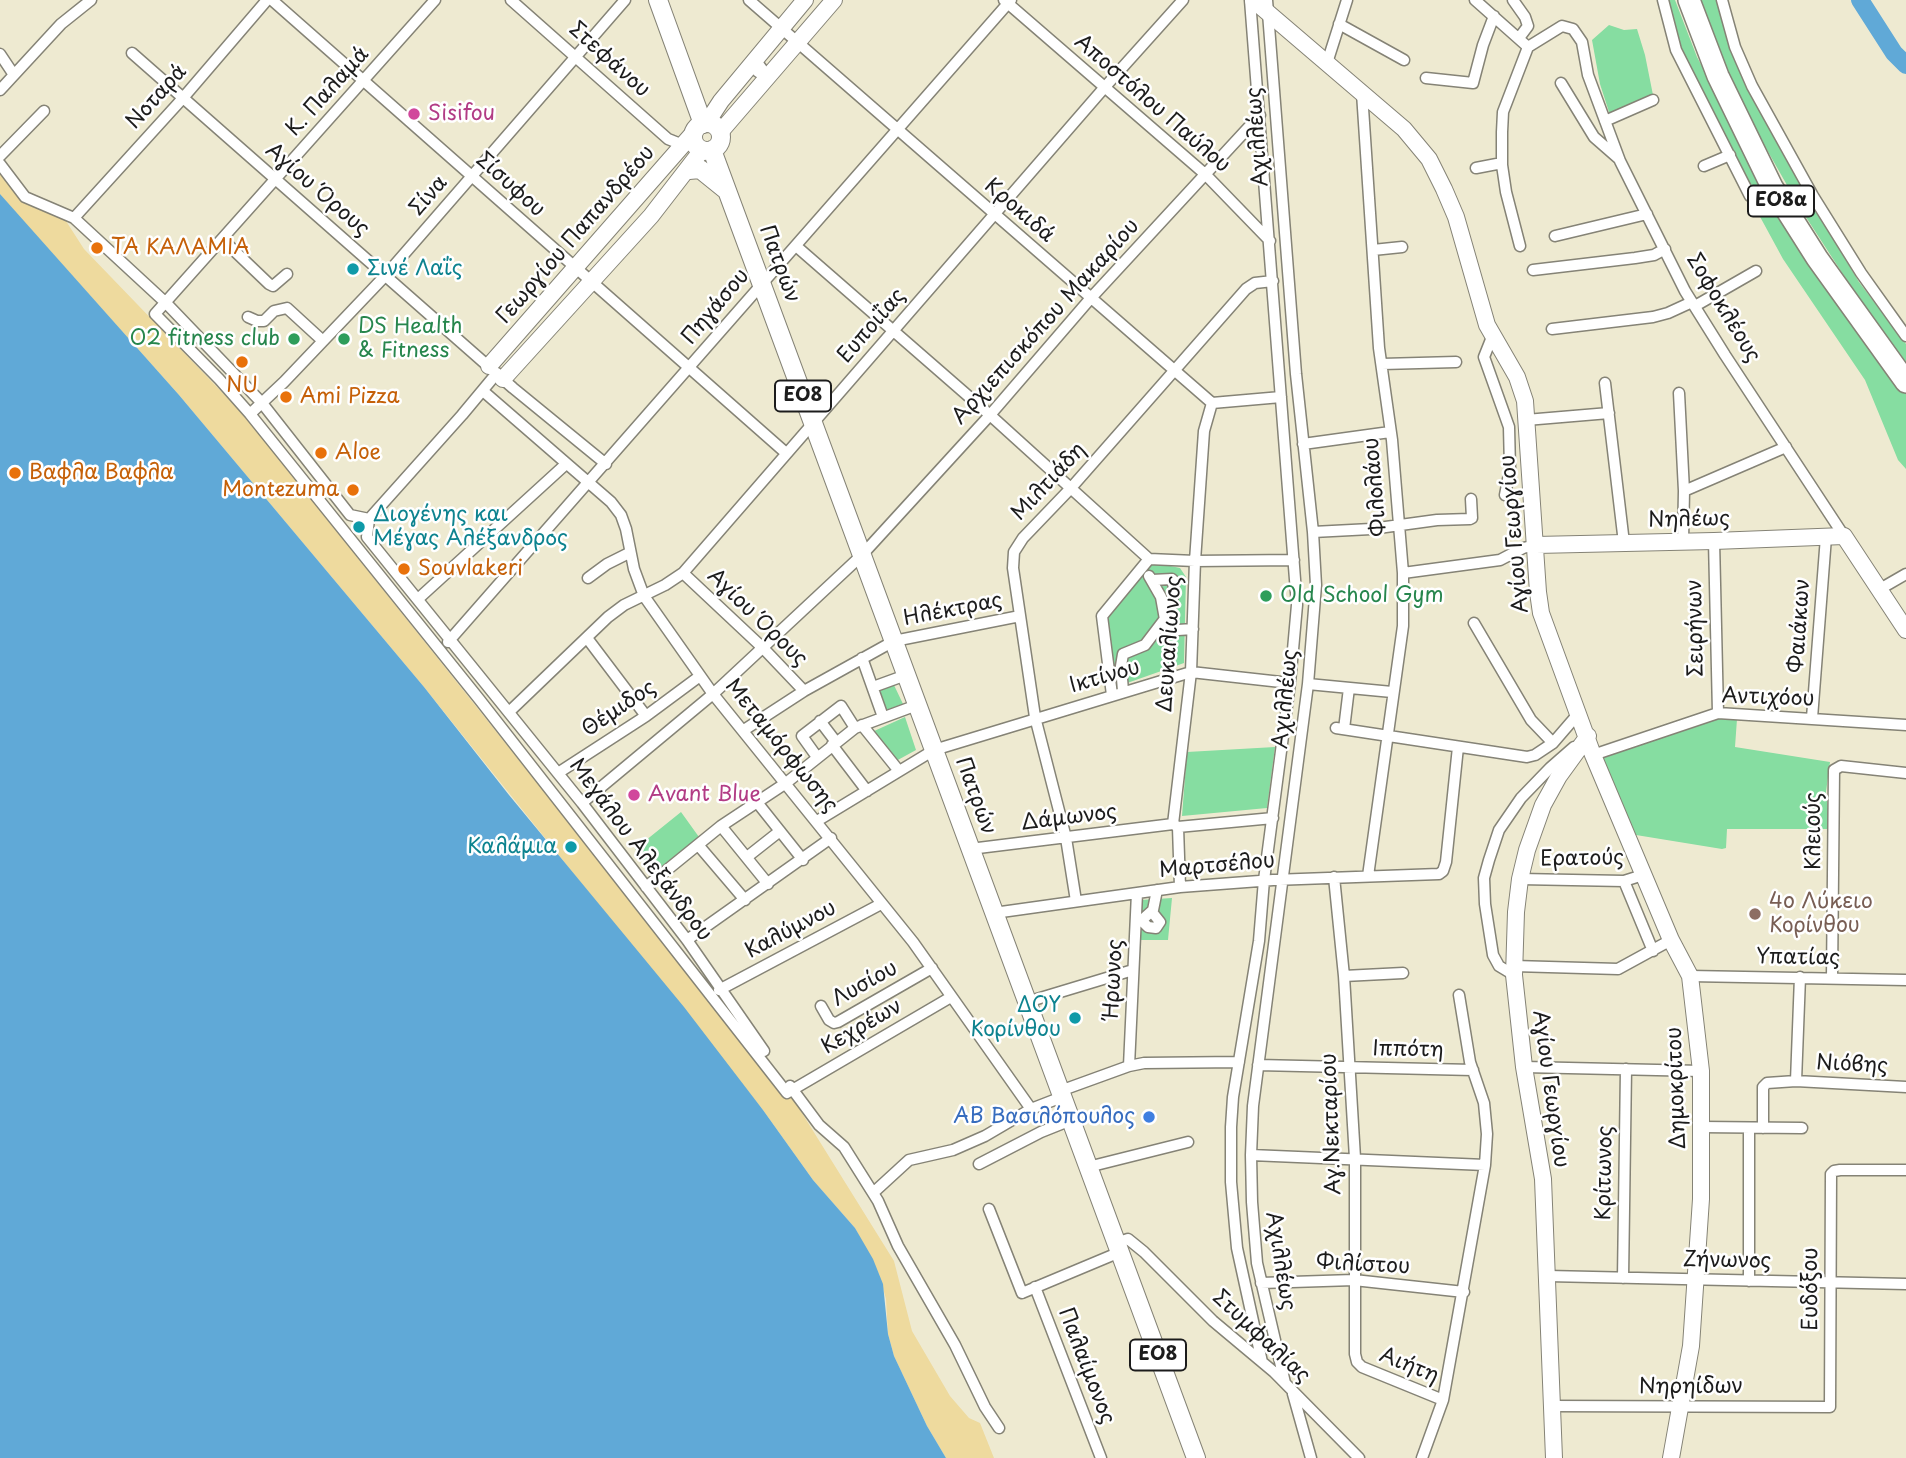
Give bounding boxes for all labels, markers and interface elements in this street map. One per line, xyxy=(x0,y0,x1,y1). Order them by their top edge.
street label: Στεφάνου xyxy=(563,17,655,103)
street label: Αποστόλου Παύλου xyxy=(1069,30,1235,178)
street label: Κ. Παλαμά xyxy=(281,42,375,142)
street label: Νοταρά xyxy=(121,59,193,135)
street label: Αχιλλέως xyxy=(1242,86,1274,188)
place label: Sisifou xyxy=(428,101,495,127)
marker: Sisifou xyxy=(406,106,422,122)
street label: Αγίου Όρους xyxy=(260,138,374,242)
street label: Γεωργίου Παπανδρέου xyxy=(492,141,660,329)
street label: Σίσυφου xyxy=(470,148,550,222)
street label: Σίνα xyxy=(405,171,453,221)
street label: Κροκιδά xyxy=(979,174,1059,248)
road number: ΕΟ8α xyxy=(1748,186,1814,216)
street label: Αρχιεπισκόπου Μακαρίου xyxy=(947,214,1145,430)
street label: Πατρών xyxy=(753,222,805,306)
place label: ΤΑ ΚΑΛΑΜΙΑ xyxy=(111,235,250,261)
marker: ΤΑ ΚΑΛΑΜΙΑ xyxy=(89,240,105,256)
street label: Σοφοκλέους xyxy=(1681,249,1765,367)
place label: Σινέ Λαΐς xyxy=(367,256,463,282)
marker: Σινέ Λαΐς xyxy=(345,261,361,277)
street label: Πηγάσου xyxy=(677,264,755,350)
street label: Ευποιΐας xyxy=(833,284,911,368)
place label: DS Health & Fitness xyxy=(358,314,463,364)
place label: O2 fitness club xyxy=(129,326,280,352)
marker: O2 fitness club xyxy=(286,331,302,347)
marker: DS Health & Fitness xyxy=(336,331,352,347)
marker: NU xyxy=(234,354,250,370)
place label: NU xyxy=(226,373,258,399)
road number: ΕΟ8 xyxy=(775,380,831,412)
place label: Ami Pizza xyxy=(300,384,400,410)
marker: Ami Pizza xyxy=(278,389,294,405)
street label: Φιλολάου xyxy=(1359,436,1393,538)
street label: Μιλτιάδη xyxy=(1007,438,1091,526)
place label: Aloe xyxy=(335,440,381,466)
marker: Aloe xyxy=(313,445,329,461)
street label: Αγίου Γεωργίου xyxy=(1496,454,1534,614)
place label: Βαφλα Βαφλα xyxy=(29,460,174,486)
marker: Βαφλα Βαφλα xyxy=(7,465,23,481)
place label: Montezuma xyxy=(222,477,339,503)
marker: Montezuma xyxy=(345,482,361,498)
place label: Διογένης και Μέγας Αλέξανδρος xyxy=(373,502,568,552)
street label: Νηλέως xyxy=(1648,507,1730,533)
marker: Διογένης και Μέγας Αλέξανδρος xyxy=(351,519,367,535)
place label: Souvlakeri xyxy=(418,556,523,582)
marker: Souvlakeri xyxy=(396,561,412,577)
street label: Αγίου Όρους xyxy=(702,564,812,672)
street label: Δευκαλίωνος xyxy=(1153,575,1187,713)
street label: Φαιάκων xyxy=(1784,578,1816,674)
street label: Σειρήνων xyxy=(1683,579,1709,677)
place label: Old School Gym xyxy=(1280,583,1444,609)
street label: Ηλέκτρας xyxy=(902,588,1004,632)
marker: Old School Gym xyxy=(1258,588,1274,604)
street label: Αχιλλέως xyxy=(1268,648,1304,750)
street label: Ικτίνου xyxy=(1067,655,1143,699)
street label: Μεταμόρφωσης xyxy=(719,674,843,818)
street label: Θέμιδος xyxy=(577,675,661,743)
street label: Αντιχόου xyxy=(1721,684,1815,712)
street label: Μεγάλου Αλεξάνδρου xyxy=(563,754,717,946)
street label: Πατρών xyxy=(949,754,1001,838)
place label: Avant Blue xyxy=(648,782,761,808)
marker: Avant Blue xyxy=(626,787,642,803)
street label: Κλειούς xyxy=(1801,792,1827,870)
street label: Δάμωνος xyxy=(1020,800,1118,836)
place label: Καλάμια xyxy=(467,834,557,860)
marker: Καλάμια xyxy=(563,839,579,855)
street label: Ερατούς xyxy=(1540,846,1624,872)
street label: Μαρτσέλου xyxy=(1158,848,1276,884)
place label: 4ο Λύκειο Κορίνθου xyxy=(1769,889,1873,939)
street label: Καλύμνου xyxy=(741,896,841,964)
marker: 4ο Λύκειο Κορίνθου xyxy=(1747,906,1763,922)
street label: Ήρωνος xyxy=(1099,939,1129,1019)
street label: Υπατίας xyxy=(1756,945,1840,971)
street label: Λυσίου xyxy=(828,956,902,1012)
place label: ΔΟΥ Κορίνθου xyxy=(970,993,1061,1043)
street label: Κεχρέων xyxy=(817,994,907,1060)
street label: Αγίου Γεωργίου xyxy=(1526,1009,1574,1169)
marker: ΔΟΥ Κορίνθου xyxy=(1067,1010,1083,1026)
street label: Δημοκρίτου xyxy=(1662,1026,1692,1150)
street label: Ιππότη xyxy=(1372,1037,1444,1063)
street label: Νιόβης xyxy=(1815,1051,1889,1079)
street label: Αγ.Νεκταρίου xyxy=(1317,1053,1347,1195)
place label: ΑΒ Βασιλόπουλος xyxy=(953,1104,1135,1130)
marker: ΑΒ Βασιλόπουλος xyxy=(1141,1109,1157,1125)
street label: Κρίτωνος xyxy=(1592,1125,1618,1221)
street label: Αχιλλέως xyxy=(1260,1210,1300,1312)
street label: Ευδόξου xyxy=(1798,1247,1824,1331)
street label: Ζήνωνος xyxy=(1683,1248,1771,1274)
street label: Φιλίστου xyxy=(1315,1250,1411,1280)
street label: Στυμφαλίας xyxy=(1207,1285,1315,1389)
street label: Παλαίμονος xyxy=(1052,1304,1120,1428)
road number: ΕΟ8 xyxy=(1130,1340,1186,1371)
street label: Αιήτη xyxy=(1376,1343,1442,1389)
street label: Νηρηίδων xyxy=(1639,1374,1743,1400)

